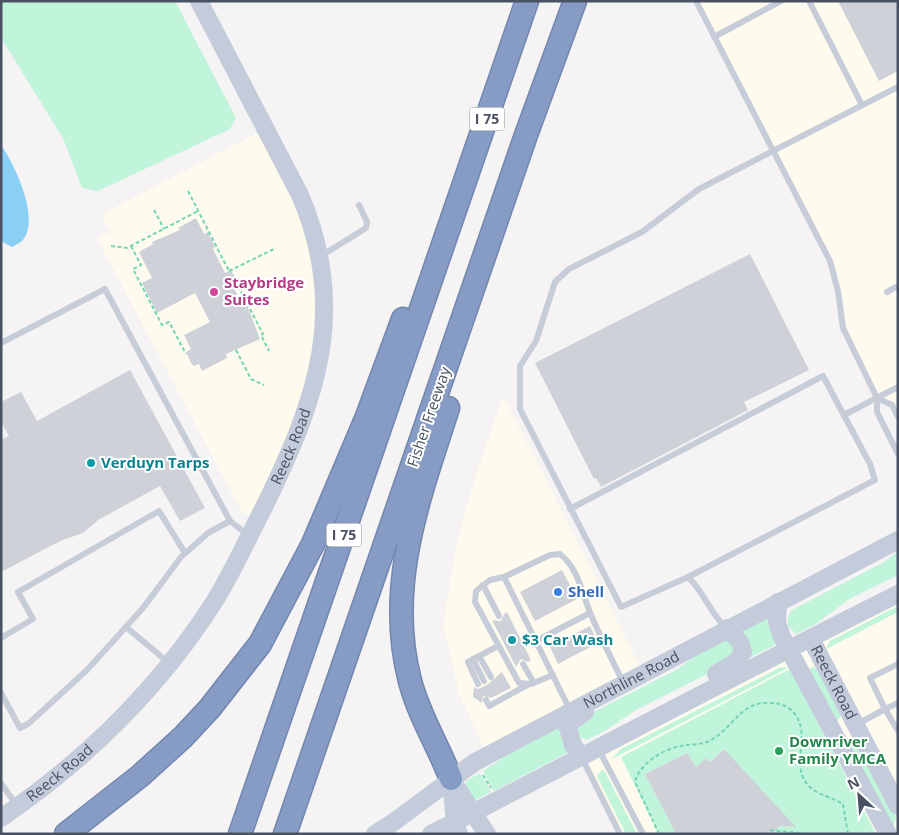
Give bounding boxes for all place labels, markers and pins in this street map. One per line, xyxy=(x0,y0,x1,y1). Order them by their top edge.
place label: Staybridge Suites xyxy=(224,272,304,309)
marker: Staybridge Suites xyxy=(208,286,220,298)
place label: Verduyn Tarps xyxy=(101,452,210,472)
marker: Verduyn Tarps xyxy=(85,457,97,469)
place label: Shell xyxy=(568,581,604,601)
marker: Shell xyxy=(552,586,564,598)
place label: $3 Car Wash xyxy=(522,629,613,649)
marker: $3 Car Wash xyxy=(506,634,518,646)
place label: Downriver Family YMCA xyxy=(789,731,887,768)
marker: Downriver Family YMCA xyxy=(773,745,785,757)

